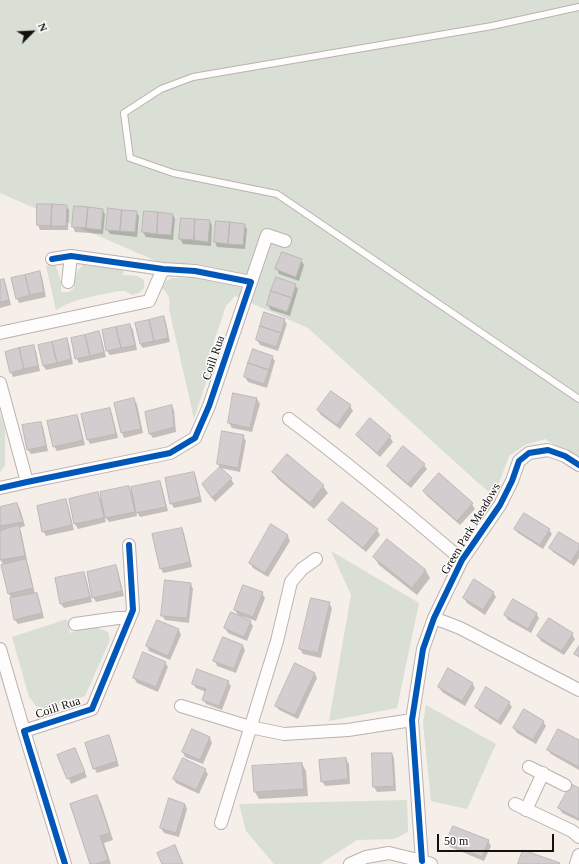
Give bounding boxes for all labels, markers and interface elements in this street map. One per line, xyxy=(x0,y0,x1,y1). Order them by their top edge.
north arrow xyxy=(12,12,52,52)
text: N xyxy=(36,21,50,33)
street label: Coill Rua xyxy=(200,334,228,382)
street label: Green Park Meadows xyxy=(438,481,504,577)
street label: Coill Rua xyxy=(34,694,82,722)
scale bar xyxy=(439,826,556,852)
text: 50 m xyxy=(444,834,468,848)

